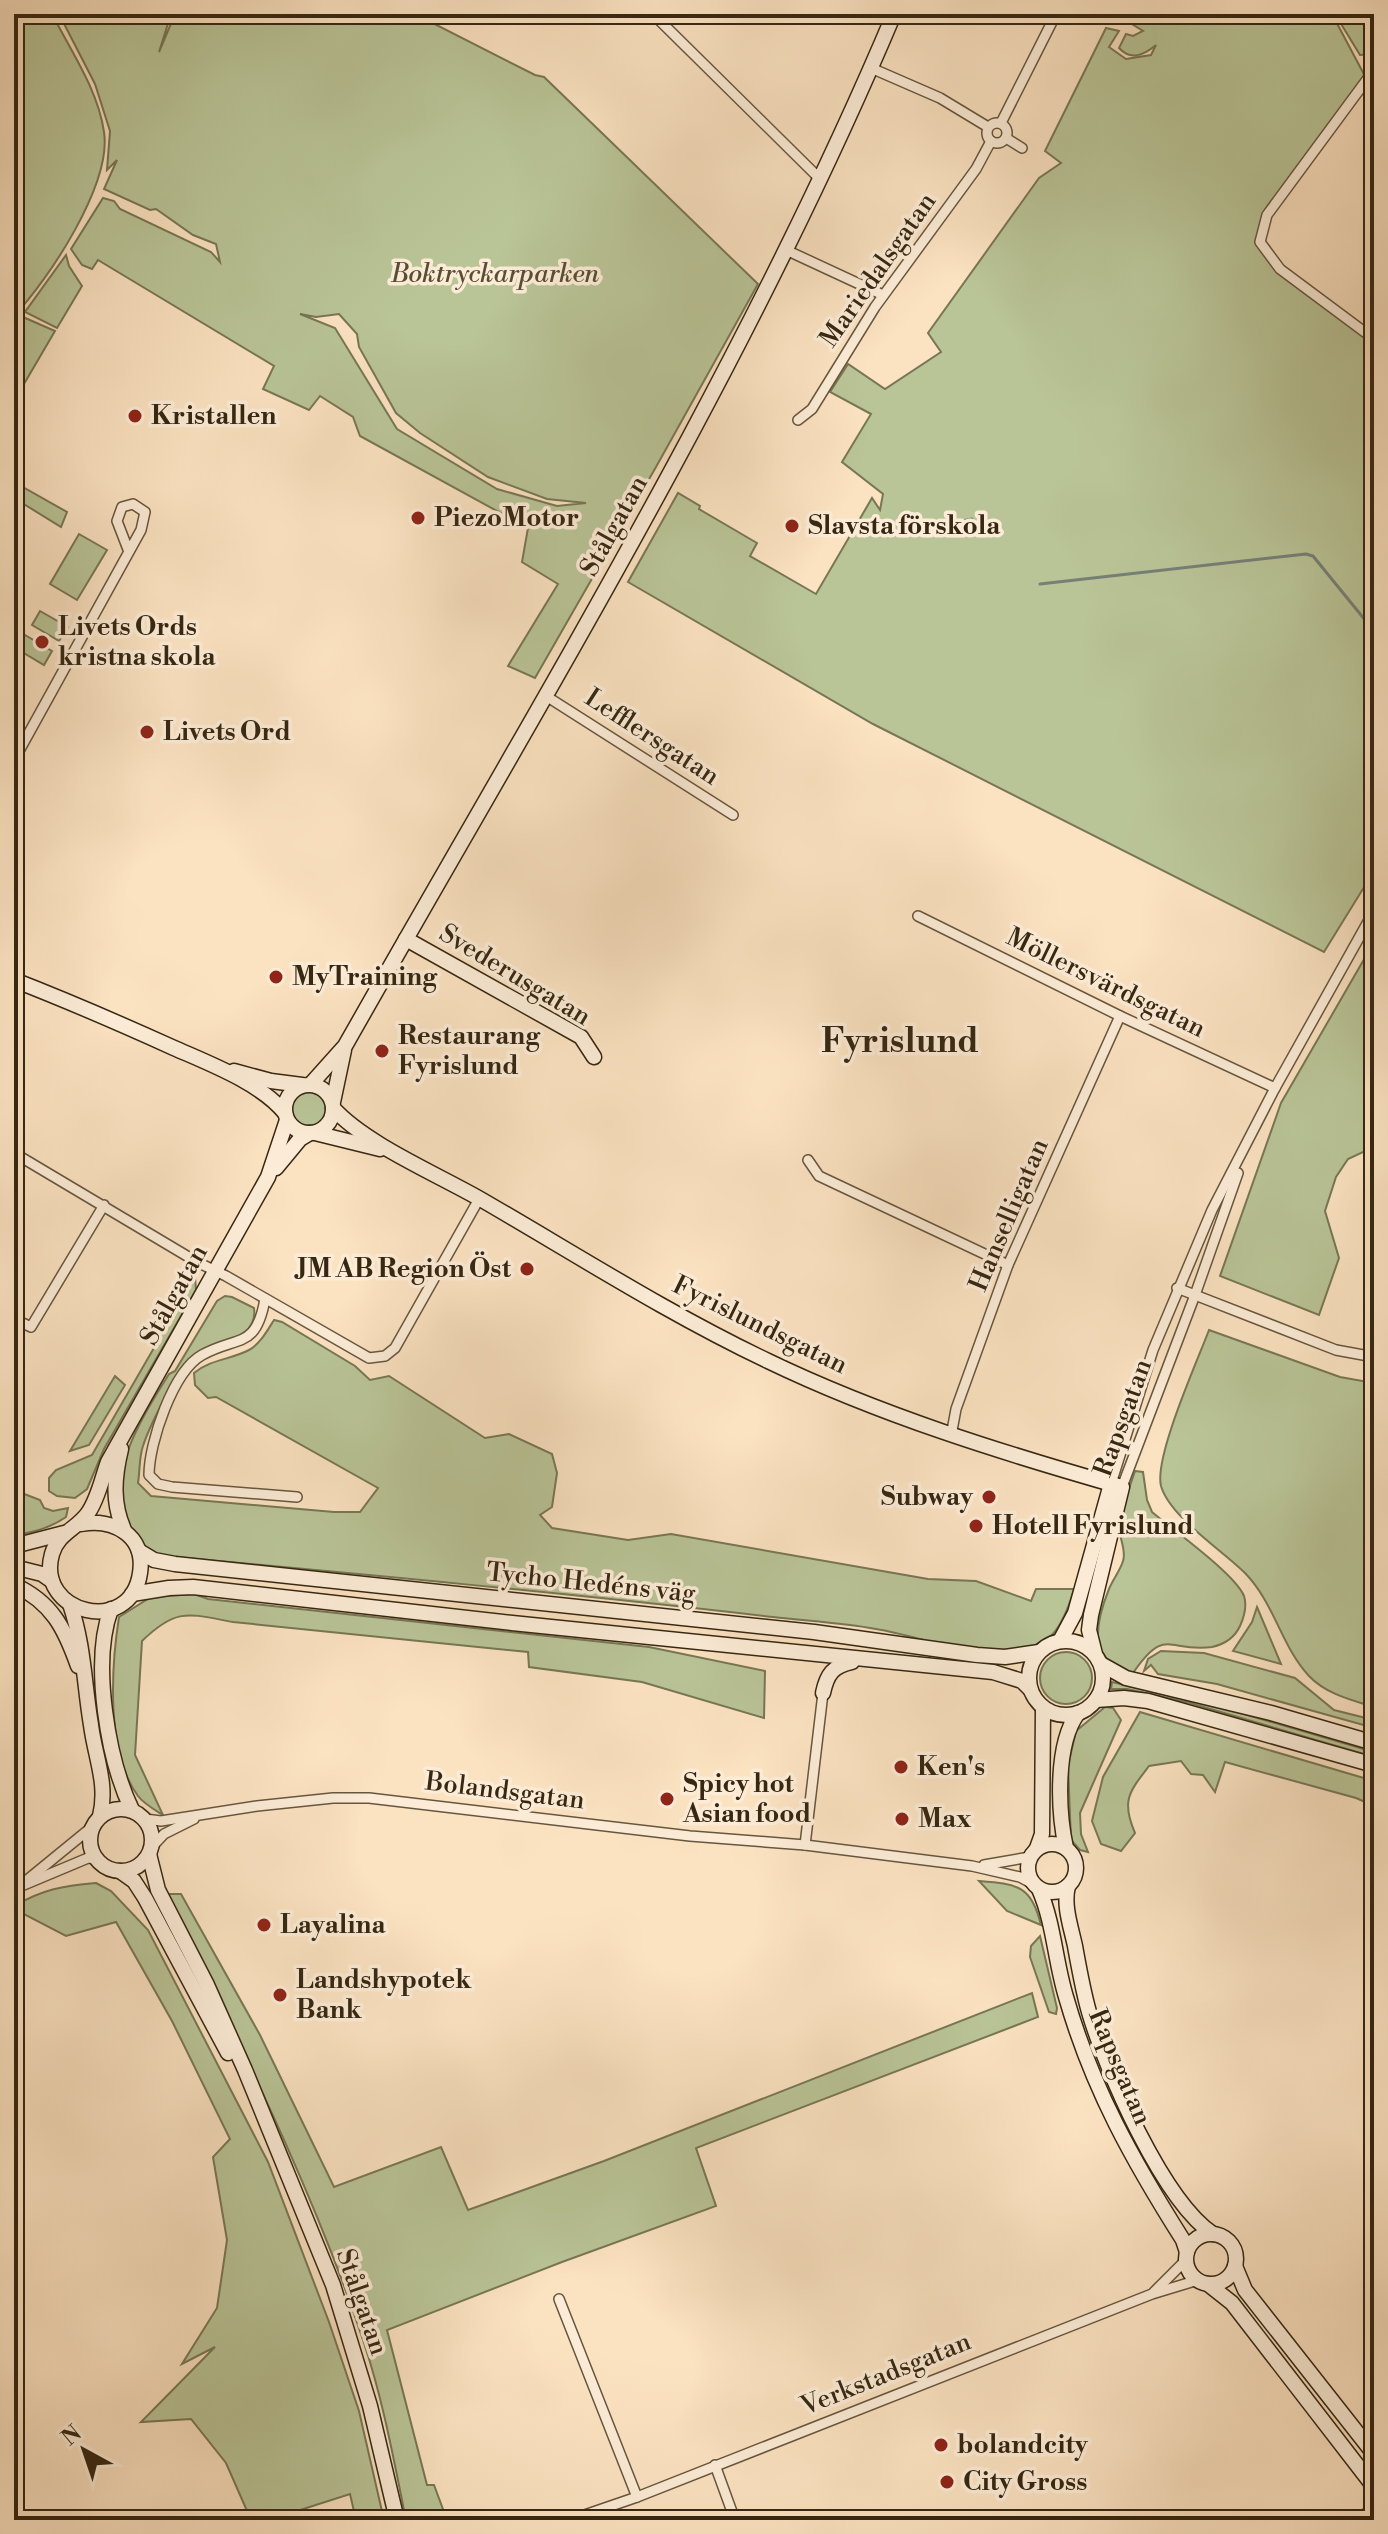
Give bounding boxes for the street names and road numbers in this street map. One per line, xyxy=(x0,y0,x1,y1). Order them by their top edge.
street label: Mariedalsgatan xyxy=(813,186,943,354)
street label: Stålgatan xyxy=(573,470,655,582)
street label: Lefflersgatan xyxy=(579,682,725,792)
street label: Svederusgatan xyxy=(433,917,597,1033)
street label: Möllersvärdsgatan xyxy=(1001,921,1211,1045)
street label: Hanselligatan xyxy=(962,1134,1056,1296)
street label: Stålgatan xyxy=(133,1239,215,1351)
street label: Fyrislundsgatan xyxy=(667,1269,853,1381)
street label: Rapsgatan xyxy=(1087,1355,1159,1481)
street label: Tycho Hedéns väg xyxy=(485,1556,698,1610)
street label: Bolandsgatan xyxy=(423,1765,587,1817)
street label: Rapsgatan xyxy=(1081,2004,1159,2130)
street label: Stålgatan xyxy=(329,2245,395,2359)
street label: Verkstadsgatan xyxy=(795,2325,976,2423)

